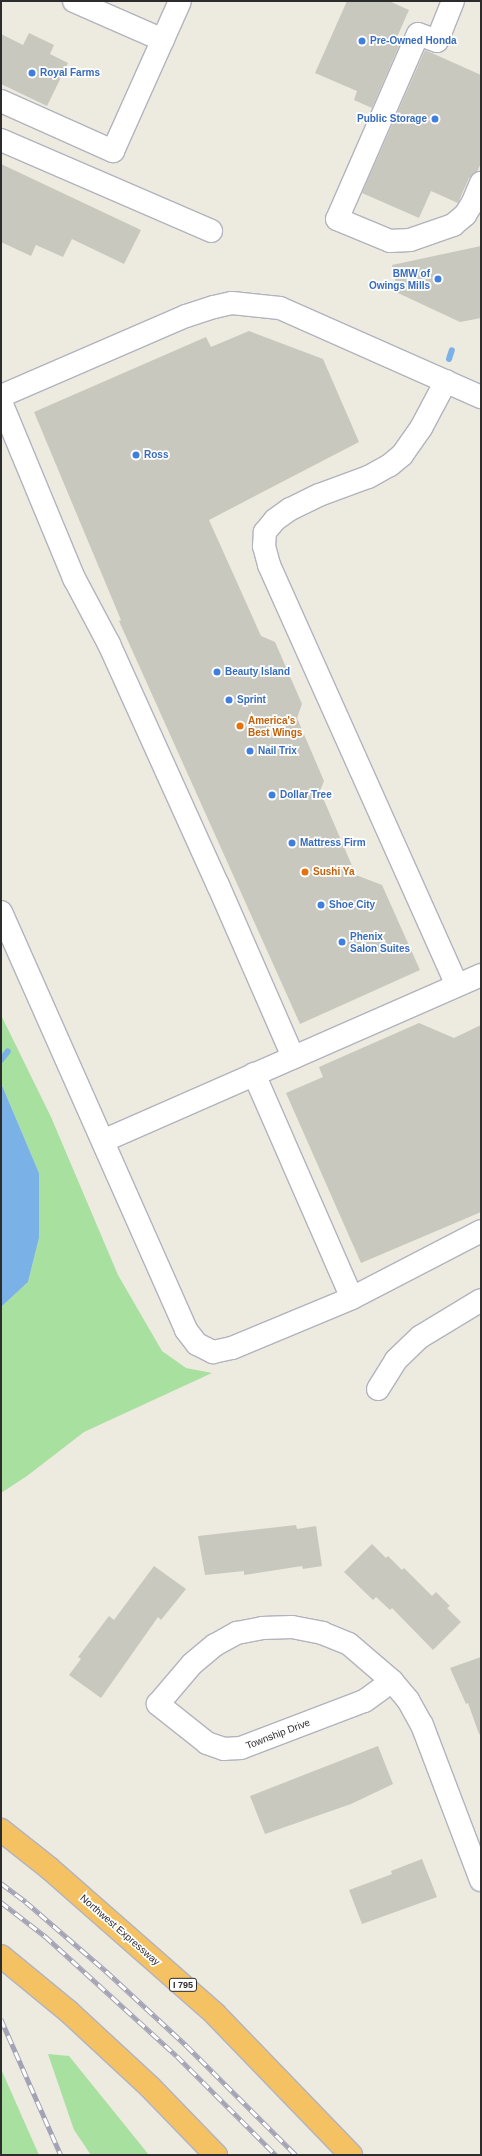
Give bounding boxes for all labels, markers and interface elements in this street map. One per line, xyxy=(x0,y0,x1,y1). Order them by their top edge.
place label: Pre-Owned Honda xyxy=(370,35,457,47)
marker: Pre-Owned Honda xyxy=(357,36,367,46)
place label: Royal Farms xyxy=(40,67,100,79)
marker: Royal Farms xyxy=(27,68,37,78)
place label: Public Storage xyxy=(357,113,427,125)
marker: Public Storage xyxy=(430,114,440,124)
place label: BMW of Owings Mills xyxy=(369,267,430,290)
marker: BMW of Owings Mills xyxy=(433,274,443,284)
place label: Ross xyxy=(144,449,168,461)
marker: Ross xyxy=(131,450,141,460)
place label: Beauty Island xyxy=(225,666,290,678)
marker: Beauty Island xyxy=(212,667,222,677)
place label: Sprint xyxy=(237,694,266,706)
marker: Sprint xyxy=(224,695,234,705)
place label: America's Best Wings xyxy=(248,714,302,738)
marker: America's Best Wings xyxy=(235,721,245,731)
place label: Nail Trix xyxy=(258,745,297,757)
marker: Nail Trix xyxy=(245,746,255,756)
place label: Dollar Tree xyxy=(280,789,332,801)
marker: Dollar Tree xyxy=(267,790,277,800)
place label: Mattress Firm xyxy=(300,837,366,849)
marker: Mattress Firm xyxy=(287,838,297,848)
place label: Sushi Ya xyxy=(313,866,355,878)
marker: Sushi Ya xyxy=(300,867,310,877)
place label: Shoe City xyxy=(329,899,375,911)
marker: Shoe City xyxy=(316,900,326,910)
place label: Phenix Salon Suites xyxy=(350,930,410,954)
marker: Phenix Salon Suites xyxy=(337,937,347,947)
street label: Township Drive xyxy=(244,1716,312,1752)
street label: Northwest Expressway xyxy=(78,1892,162,1968)
road number: I 795 xyxy=(168,1978,198,1992)

